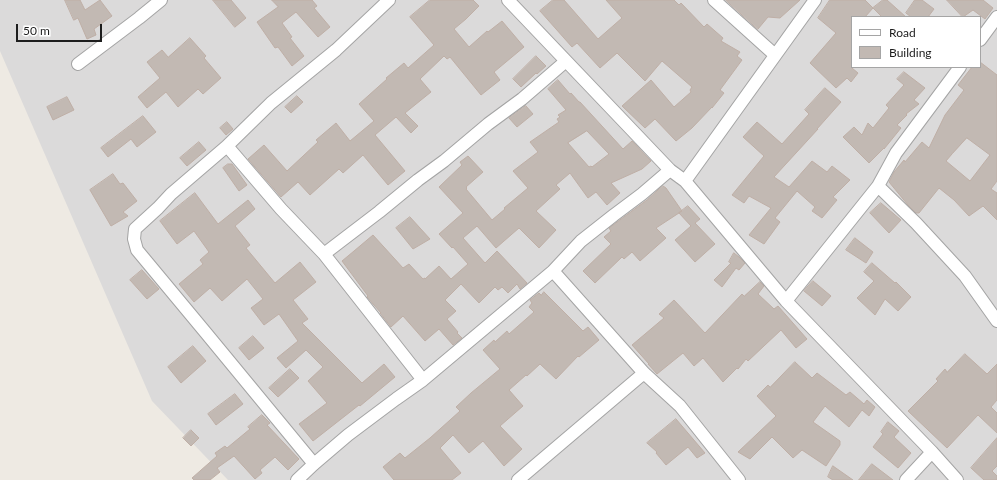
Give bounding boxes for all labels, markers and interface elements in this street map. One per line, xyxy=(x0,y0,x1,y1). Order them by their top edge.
scale bar xyxy=(18,16,104,42)
legend xyxy=(851,16,981,68)
text: 50 m xyxy=(23,23,50,38)
text: Road xyxy=(889,25,916,40)
text: Building xyxy=(889,45,932,60)

